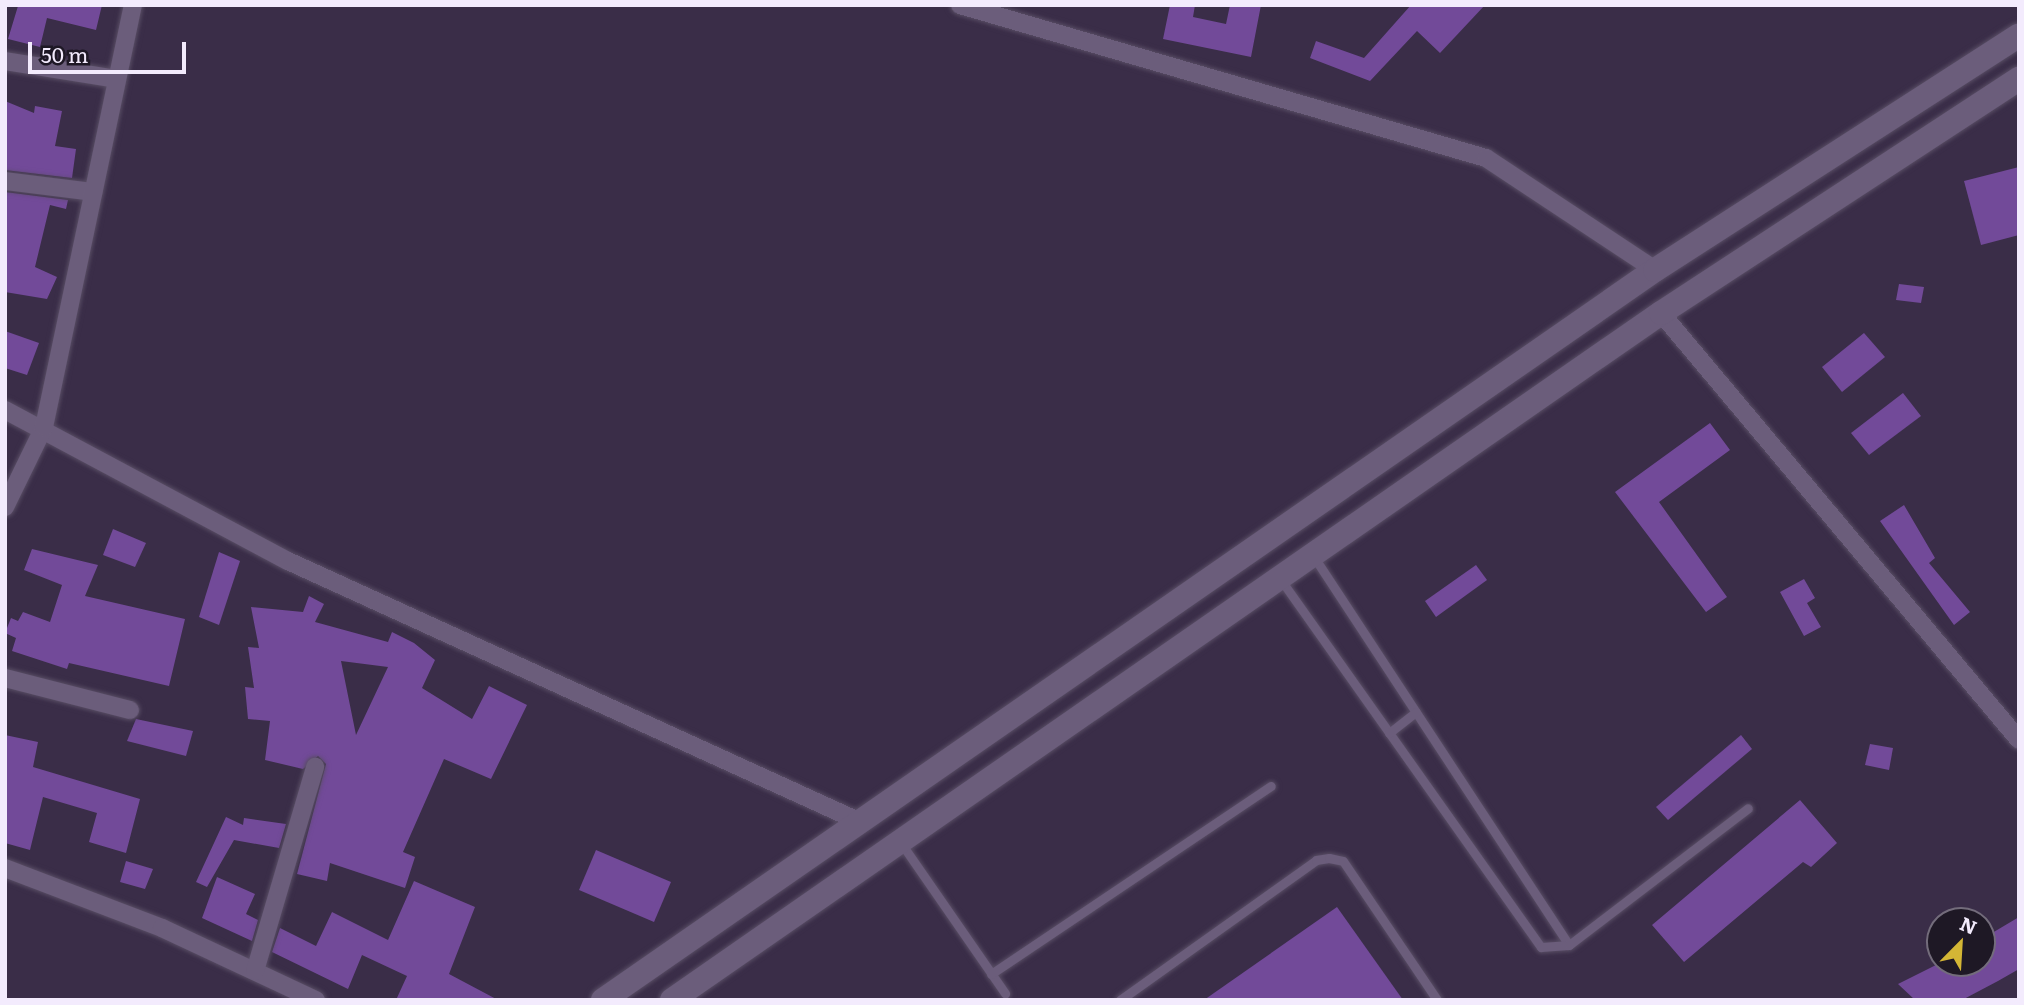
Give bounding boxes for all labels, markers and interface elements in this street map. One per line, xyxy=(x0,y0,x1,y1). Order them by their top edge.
scale bar xyxy=(32,28,189,72)
text: 50 m xyxy=(41,38,88,69)
north arrow xyxy=(1926,907,1996,977)
text: N xyxy=(1956,909,1982,941)

